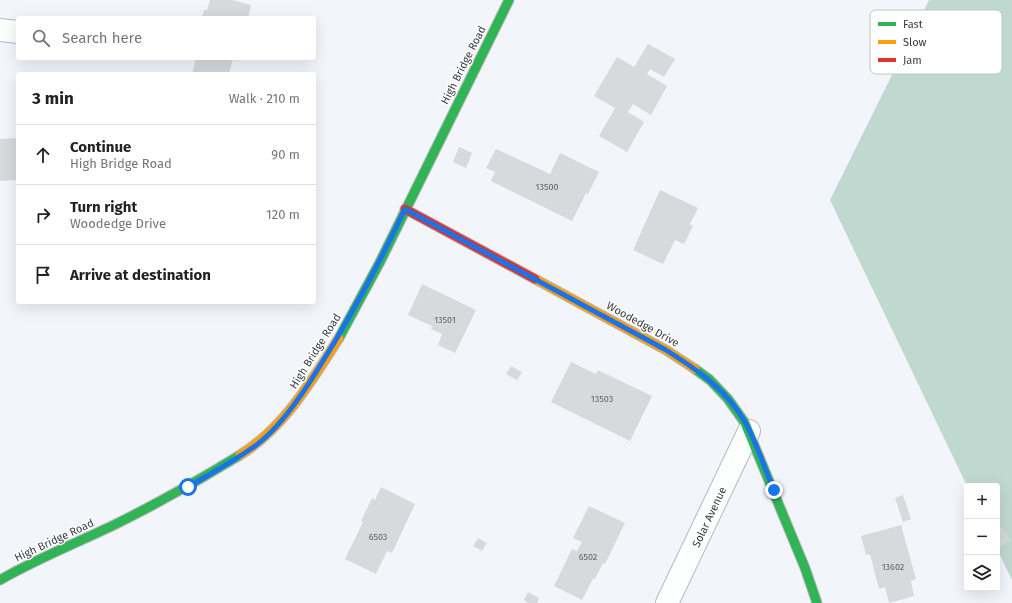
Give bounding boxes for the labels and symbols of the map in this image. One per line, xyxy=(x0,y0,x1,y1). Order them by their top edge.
legend xyxy=(870,10,1002,74)
text: Fast xyxy=(903,18,923,31)
street label: High Bridge Road xyxy=(438,24,489,107)
text: Slow xyxy=(903,36,927,49)
text: Jam xyxy=(903,54,922,67)
house number: 13500 xyxy=(536,182,558,192)
street label: Woodedge Drive xyxy=(604,299,681,350)
street label: High Bridge Road xyxy=(287,311,344,391)
house number: 13501 xyxy=(434,315,456,325)
house number: 13503 xyxy=(591,394,613,404)
route start xyxy=(179,478,197,496)
route end xyxy=(765,481,783,499)
street label: Solar Avenue xyxy=(690,485,729,550)
street label: High Bridge Road xyxy=(12,516,96,565)
house number: 6503 xyxy=(369,532,387,542)
house number: 6502 xyxy=(579,552,597,562)
house number: 13602 xyxy=(882,562,904,572)

